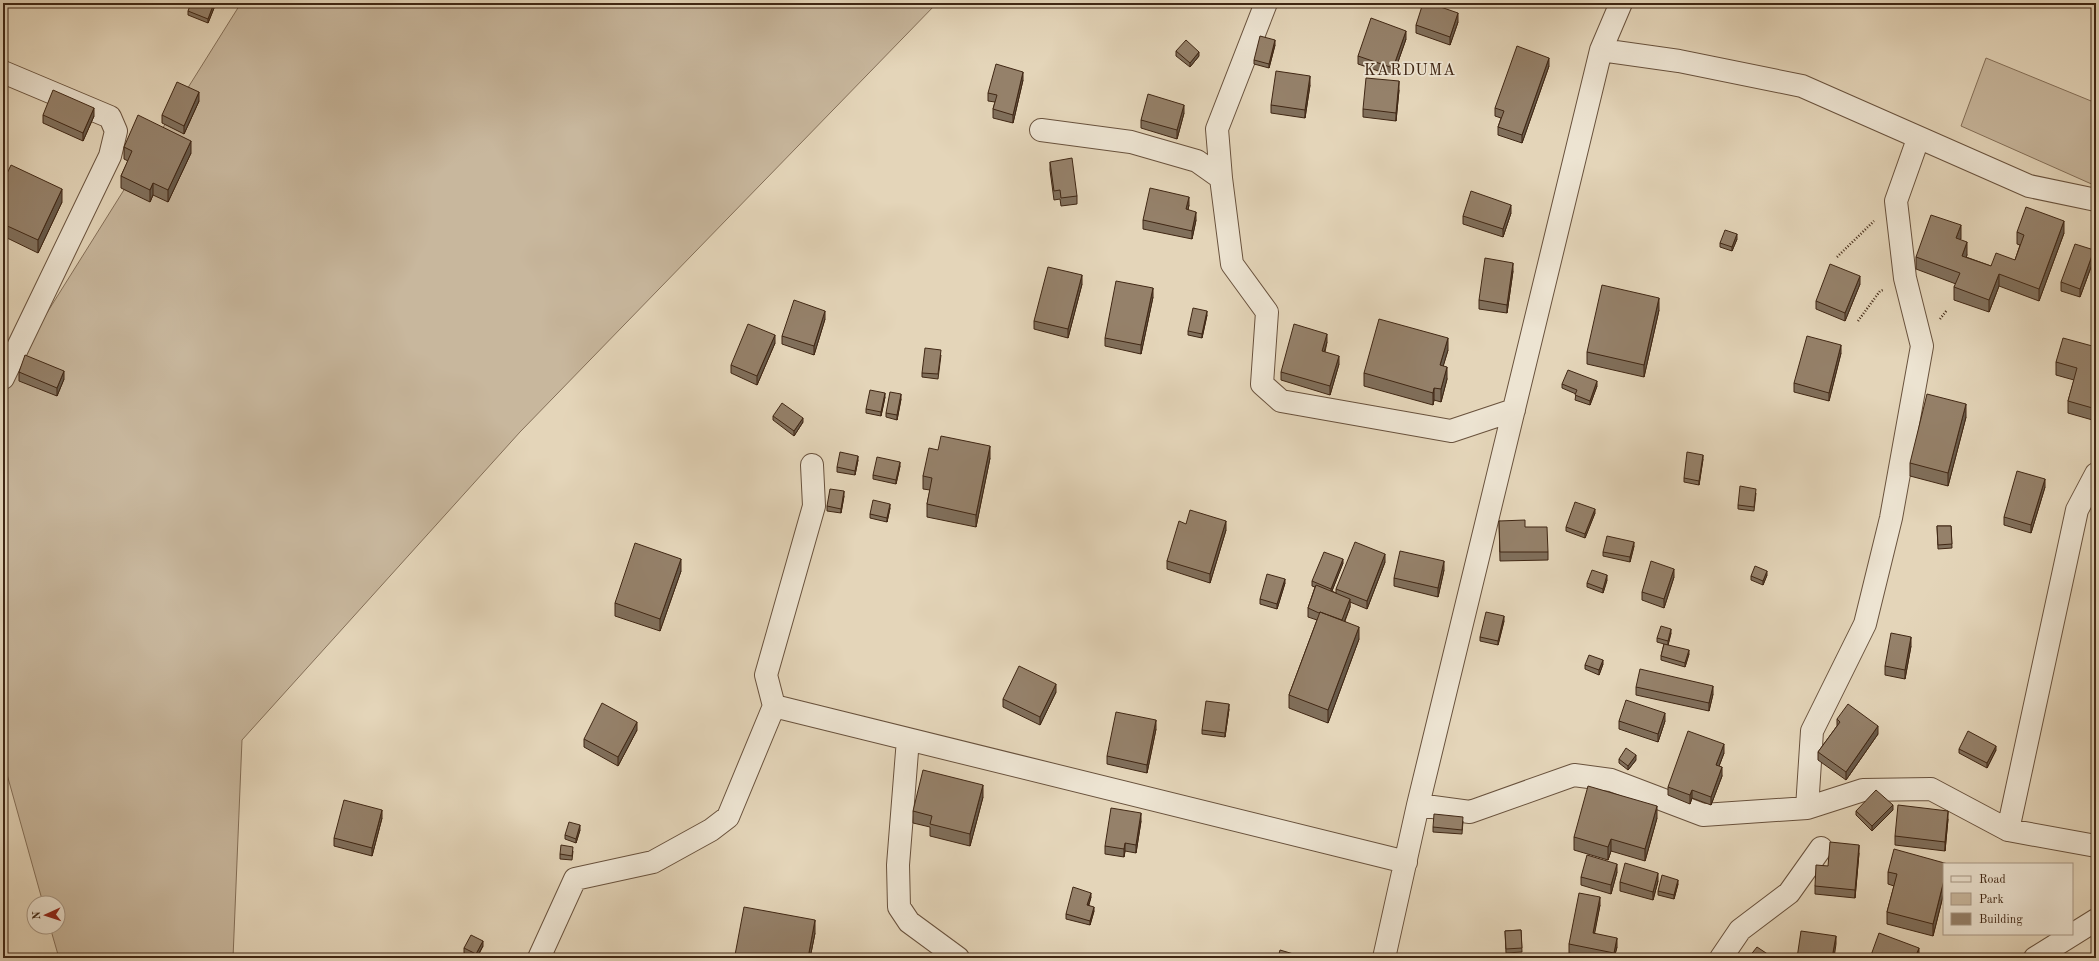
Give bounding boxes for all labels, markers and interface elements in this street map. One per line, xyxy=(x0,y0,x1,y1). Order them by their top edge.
district label: KARDUMA xyxy=(1364,63,1456,79)
legend xyxy=(1943,863,2073,935)
text: Road xyxy=(1979,874,2006,886)
text: Park xyxy=(1979,894,2004,906)
north arrow xyxy=(26,895,66,935)
text: N xyxy=(32,910,43,920)
text: Building xyxy=(1979,914,2023,926)

